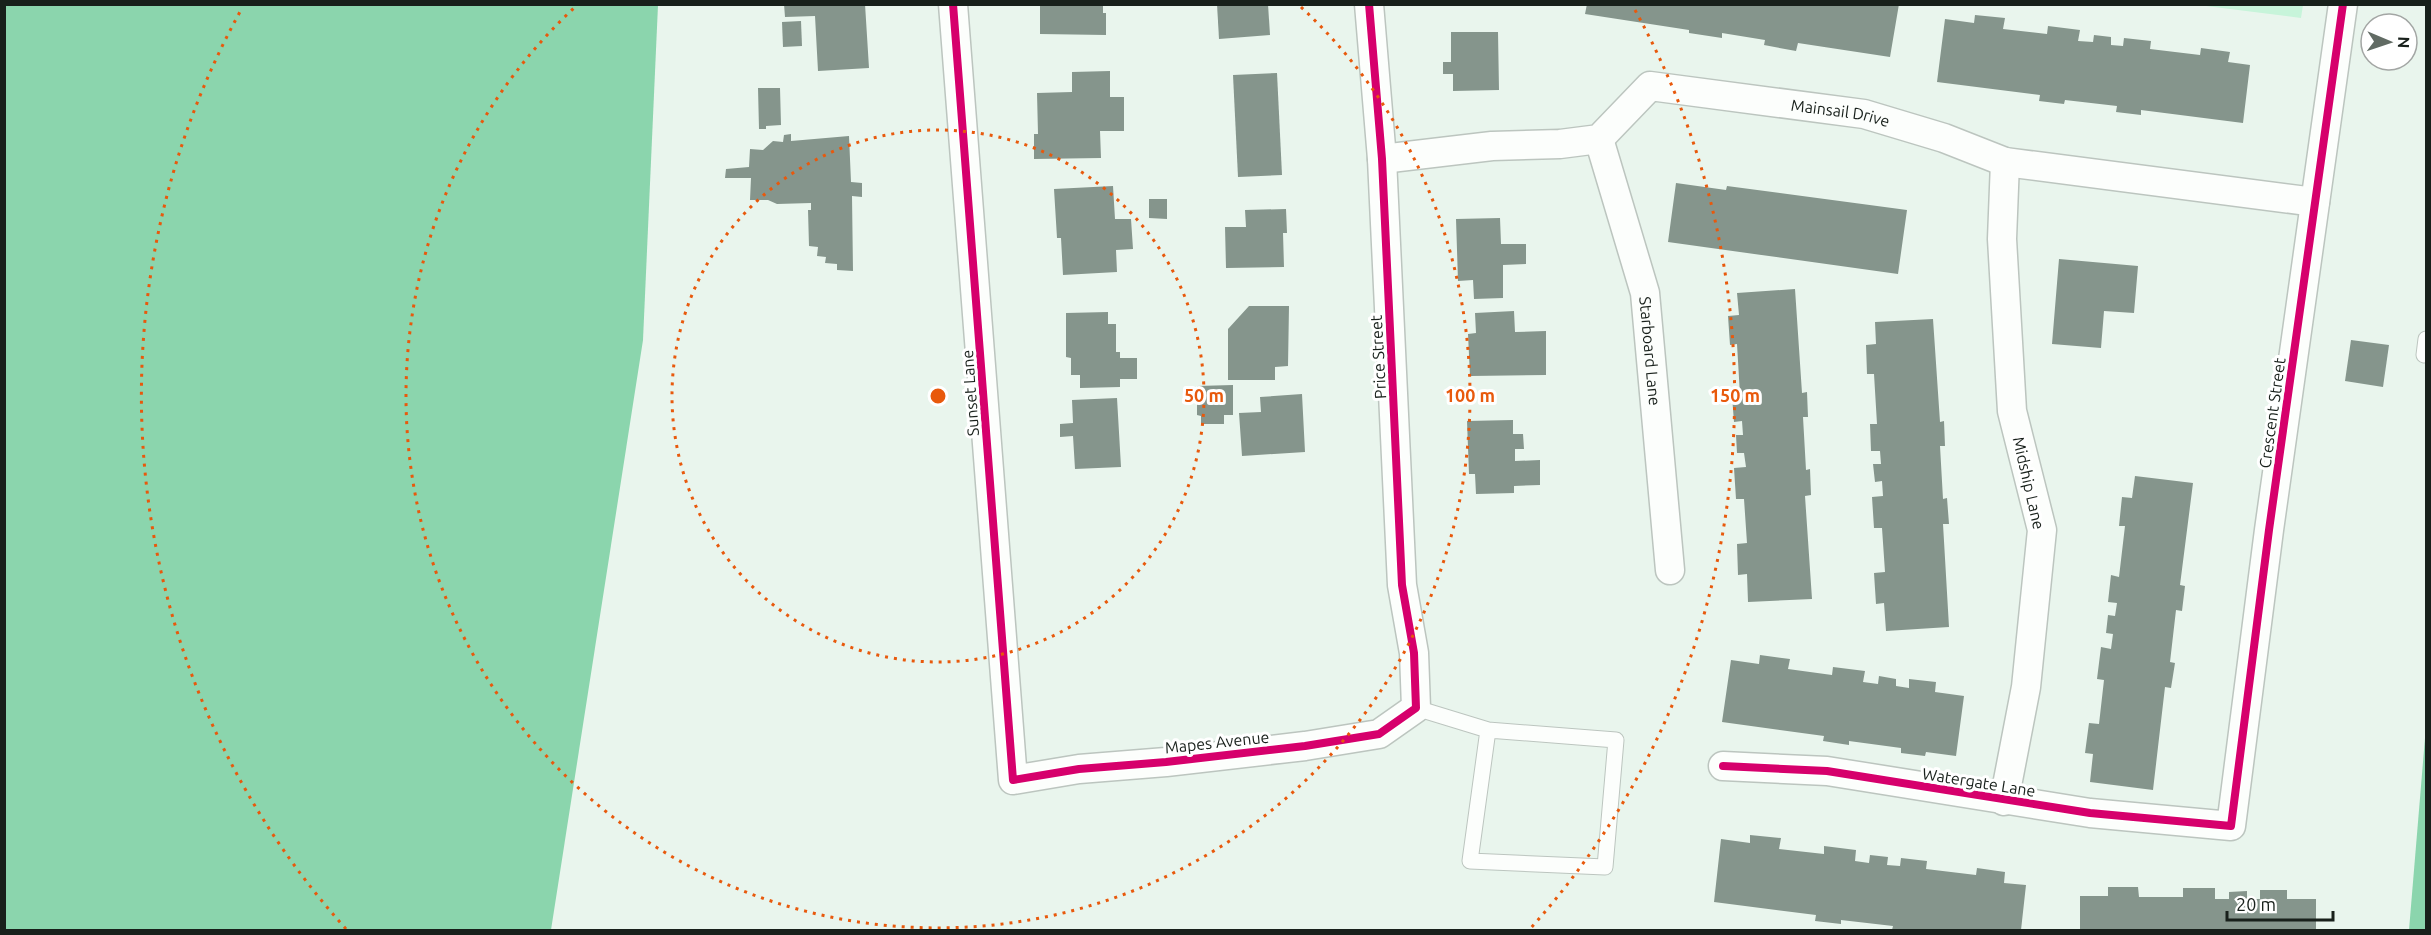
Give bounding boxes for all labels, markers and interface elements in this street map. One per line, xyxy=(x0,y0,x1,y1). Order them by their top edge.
north arrow xyxy=(2359,12,2419,72)
text: N xyxy=(2395,36,2413,49)
street label: Mainsail Drive xyxy=(1790,96,1892,130)
street label: Starboard Lane xyxy=(1636,296,1664,406)
street label: Price Street xyxy=(1367,314,1389,399)
street label: Sunset Lane xyxy=(958,349,982,437)
street label: Crescent Street xyxy=(2255,356,2289,470)
text: 50 m xyxy=(1184,385,1224,405)
text: 100 m xyxy=(1445,385,1495,405)
text: 150 m xyxy=(1710,385,1760,405)
centre of rings xyxy=(928,386,948,406)
street label: Midship Lane xyxy=(2010,435,2048,531)
street label: Mapes Avenue xyxy=(1164,728,1270,756)
street label: Watergate Lane xyxy=(1921,764,2037,800)
scale bar xyxy=(2227,884,2334,922)
text: 20 m xyxy=(2236,894,2276,914)

